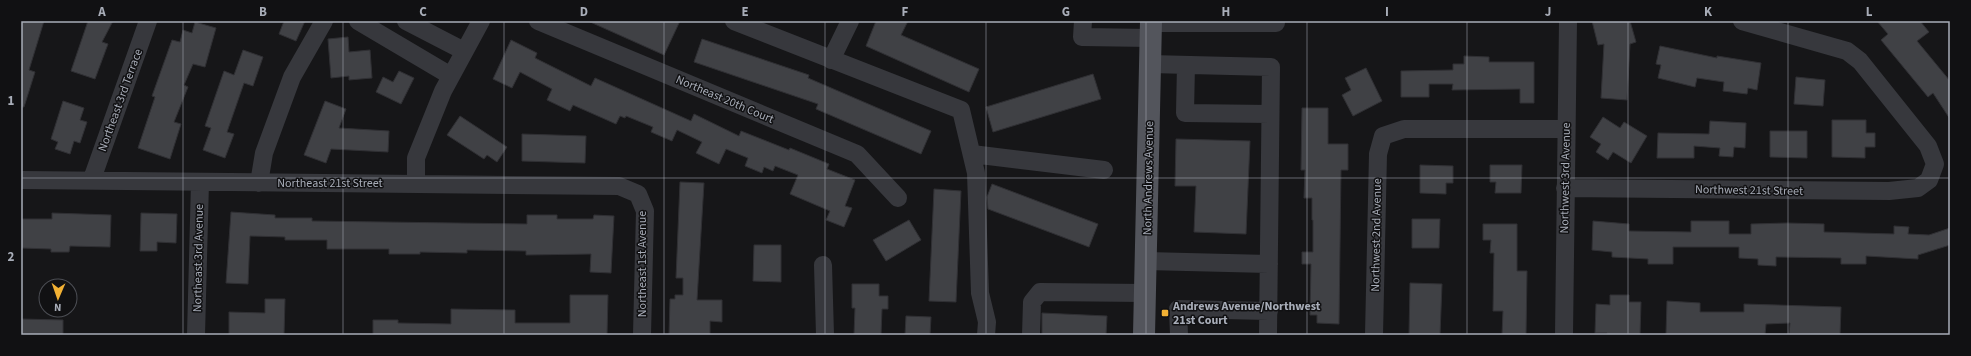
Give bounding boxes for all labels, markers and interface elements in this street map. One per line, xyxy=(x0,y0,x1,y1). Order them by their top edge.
text: A xyxy=(97,3,106,21)
text: B xyxy=(259,3,267,21)
text: C xyxy=(419,3,427,21)
text: D xyxy=(580,3,588,21)
text: E xyxy=(741,3,749,21)
text: F xyxy=(902,3,909,21)
text: G xyxy=(1062,3,1070,21)
text: H xyxy=(1222,3,1230,21)
text: I xyxy=(1385,3,1389,21)
text: J xyxy=(1545,3,1551,21)
text: K xyxy=(1704,3,1713,21)
text: L xyxy=(1866,3,1873,21)
street label: Northeast 3rd Terrace xyxy=(94,46,147,154)
street label: Northeast 20th Court xyxy=(673,71,777,128)
text: 1 xyxy=(8,92,15,110)
street label: North Andrews Avenue xyxy=(1139,121,1158,235)
street label: Northwest 3rd Avenue xyxy=(1556,122,1575,234)
street label: Northeast 21st Street xyxy=(277,175,383,192)
street label: Northwest 2nd Avenue xyxy=(1367,178,1386,292)
street label: Northwest 21st Street xyxy=(1695,181,1803,200)
street label: Northeast 3rd Avenue xyxy=(189,204,208,312)
street label: Northeast 1st Avenue xyxy=(634,211,651,317)
text: 2 xyxy=(8,248,15,266)
north arrow xyxy=(38,278,78,318)
place label: Andrews Avenue/Northwest 21st Court xyxy=(1172,298,1321,329)
text: N xyxy=(54,300,62,315)
marker: Andrews Avenue/Northwest 21st Court xyxy=(1160,308,1170,318)

